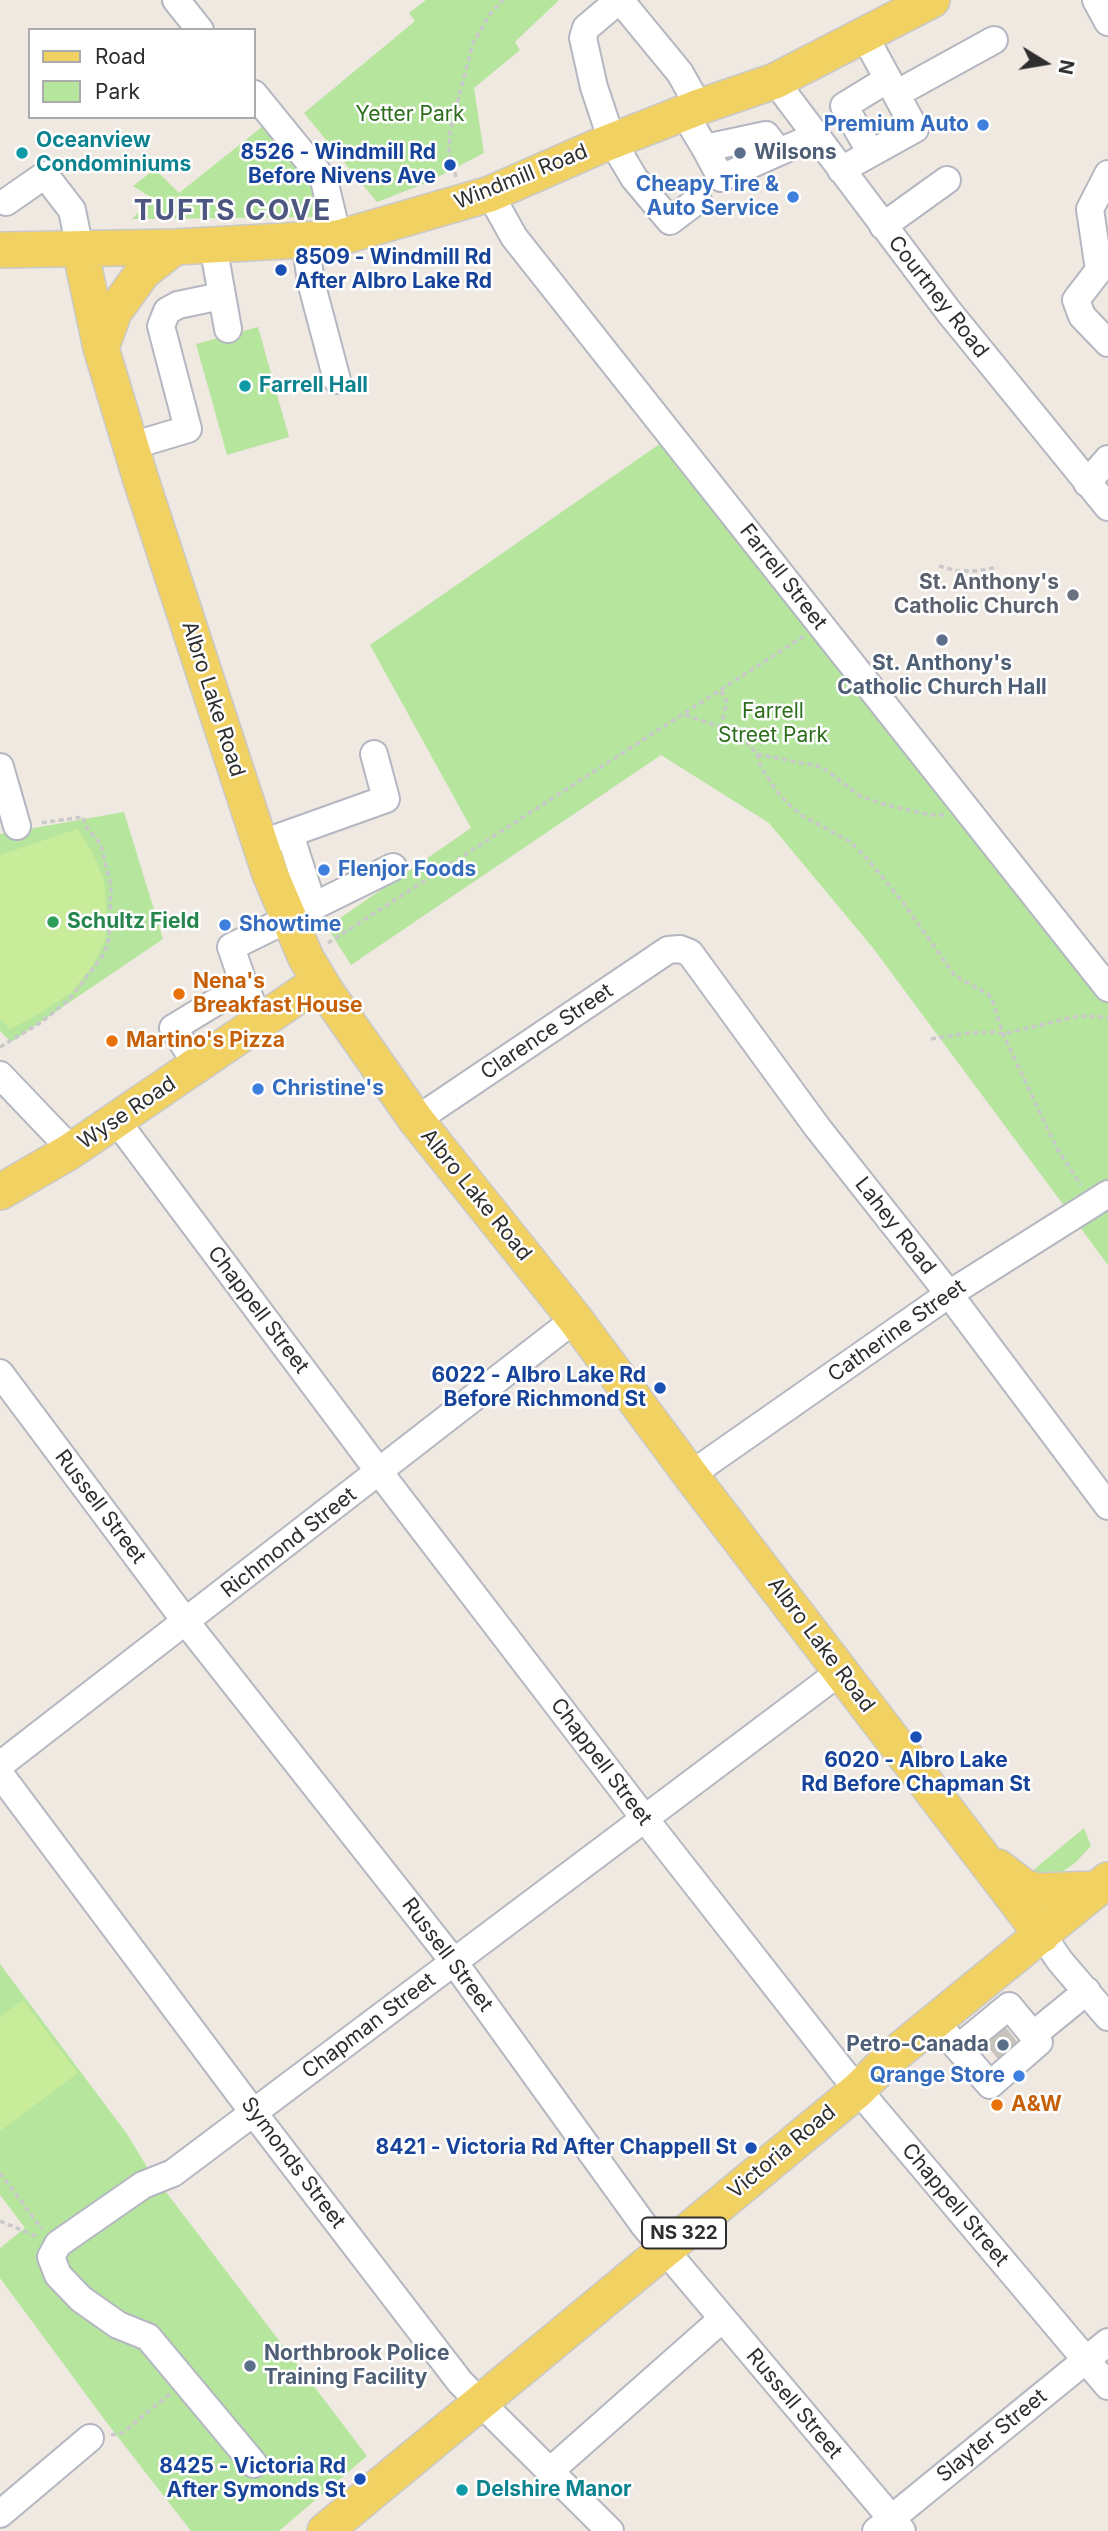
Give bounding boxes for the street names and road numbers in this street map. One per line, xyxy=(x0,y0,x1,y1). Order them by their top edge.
street label: Windmill Road xyxy=(451,139,591,215)
street label: Courtney Road xyxy=(882,231,994,363)
street label: Farrell Street xyxy=(734,519,832,635)
street label: Albro Lake Road xyxy=(176,618,250,780)
street label: Clarence Street xyxy=(476,979,618,1085)
street label: Wyse Road xyxy=(73,1071,181,1155)
street label: Albro Lake Road xyxy=(415,1124,537,1266)
street label: Lahey Road xyxy=(849,1172,941,1280)
street label: Chappell Street xyxy=(202,1241,314,1379)
street label: Catherine Street xyxy=(824,1274,970,1388)
street label: Russell Street xyxy=(49,1445,151,1569)
street label: Richmond Street xyxy=(216,1482,362,1604)
street label: Albro Lake Road xyxy=(762,1573,880,1717)
street label: Chappell Street xyxy=(545,1693,657,1831)
street label: Russell Street xyxy=(396,1893,498,2017)
street label: Chapman Street xyxy=(297,1968,441,2084)
street label: Symonds Street xyxy=(235,2092,351,2234)
street label: Victoria Road xyxy=(723,2100,841,2204)
street label: Chappell Street xyxy=(896,2138,1014,2272)
road number: NS 322 xyxy=(642,2218,726,2248)
street label: Russell Street xyxy=(741,2344,847,2464)
street label: Slayter Street xyxy=(932,2384,1052,2488)

